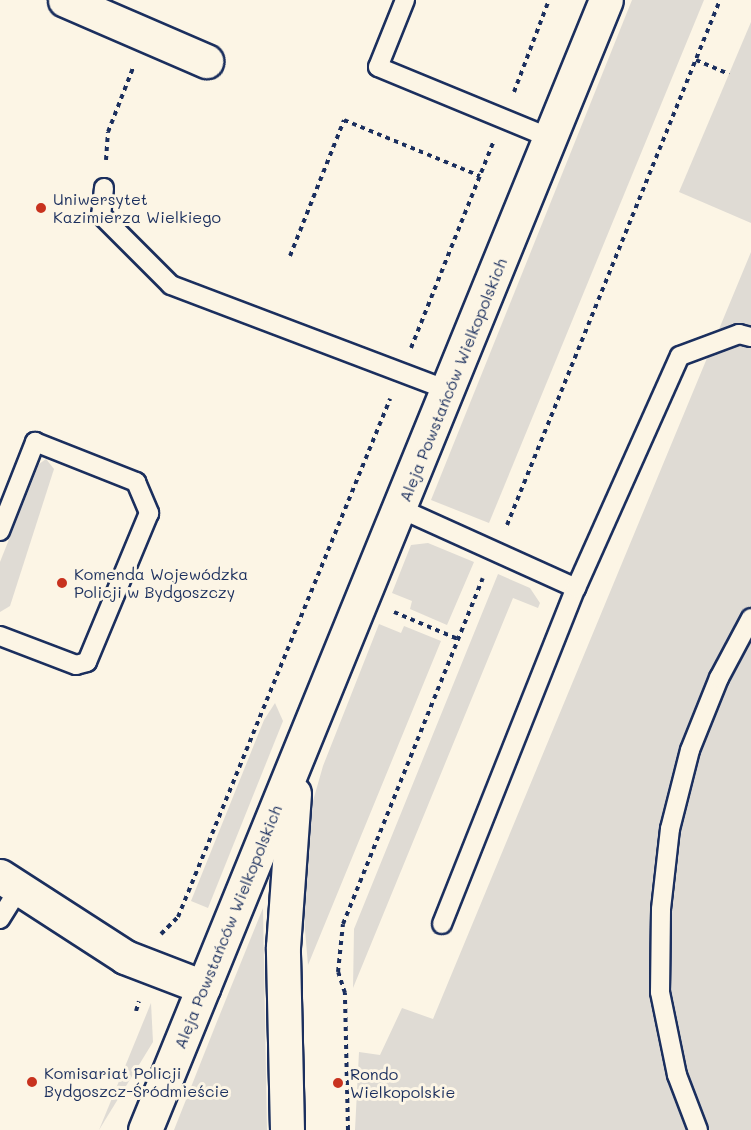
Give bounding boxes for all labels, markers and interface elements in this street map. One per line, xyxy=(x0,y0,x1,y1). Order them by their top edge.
place label: Uniwersytet Kazimierza Wielkiego xyxy=(53,189,221,227)
marker: Uniwersytet Kazimierza Wielkiego xyxy=(34,201,48,215)
street label: Aleja Powstańców Wielkopolskich xyxy=(395,255,511,505)
place label: Komenda Wojewódzka Policji w Bydgoszczy xyxy=(74,564,248,602)
marker: Komenda Wojewódzka Policji w Bydgoszczy xyxy=(55,576,69,590)
street label: Aleja Powstańców Wielkopolskich xyxy=(170,802,286,1052)
place label: Komisariat Policji Bydgoszcz-Śródmieście xyxy=(44,1063,229,1101)
place label: Rondo Wielkopolskie xyxy=(350,1064,455,1102)
marker: Komisariat Policji Bydgoszcz-Śródmieście xyxy=(25,1075,39,1089)
marker: Rondo Wielkopolskie xyxy=(331,1076,345,1090)

